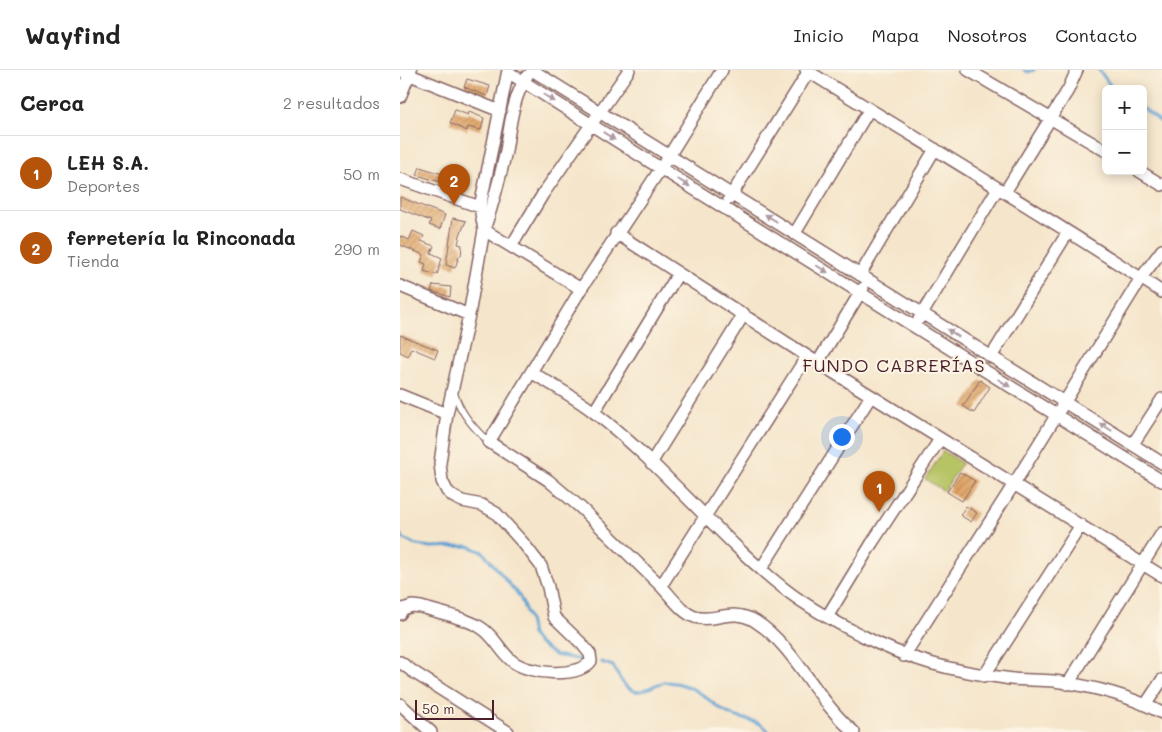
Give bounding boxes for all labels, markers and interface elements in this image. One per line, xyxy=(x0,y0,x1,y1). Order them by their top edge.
text: Wayfind xyxy=(25,19,121,50)
text: Inicio xyxy=(793,23,844,47)
text: Mapa xyxy=(872,23,919,47)
text: Nosotros xyxy=(947,23,1027,47)
text: Contacto xyxy=(1055,23,1137,47)
map controls xyxy=(1102,85,1147,175)
button: + xyxy=(1102,85,1147,130)
text: Cerca xyxy=(20,89,85,116)
text: 2 resultados xyxy=(283,92,380,113)
one-way arrow xyxy=(542,93,556,102)
button: − xyxy=(1102,130,1147,175)
one-way arrow xyxy=(603,132,616,141)
text: LEH S.A. xyxy=(67,150,149,175)
text: 1 xyxy=(32,163,40,184)
text: 50 m xyxy=(343,163,380,184)
pin: 2 xyxy=(438,164,470,205)
text: Deportes xyxy=(67,175,140,196)
one-way arrow xyxy=(678,178,691,188)
one-way arrow xyxy=(764,214,777,223)
text: ferretería la Rinconada xyxy=(67,225,296,250)
text: 2 xyxy=(32,238,40,259)
text: 290 m xyxy=(334,238,380,259)
text: Tienda xyxy=(67,250,120,271)
one-way arrow xyxy=(816,264,829,273)
one-way arrow xyxy=(946,328,960,338)
district label: FUNDO CABRERÍAS xyxy=(802,353,986,377)
one-way arrow xyxy=(998,378,1011,388)
one-way arrow xyxy=(1099,423,1113,432)
your location xyxy=(829,424,855,450)
pin: 1 xyxy=(863,471,895,512)
scale bar xyxy=(415,697,494,720)
text: 50 m xyxy=(422,699,454,718)

